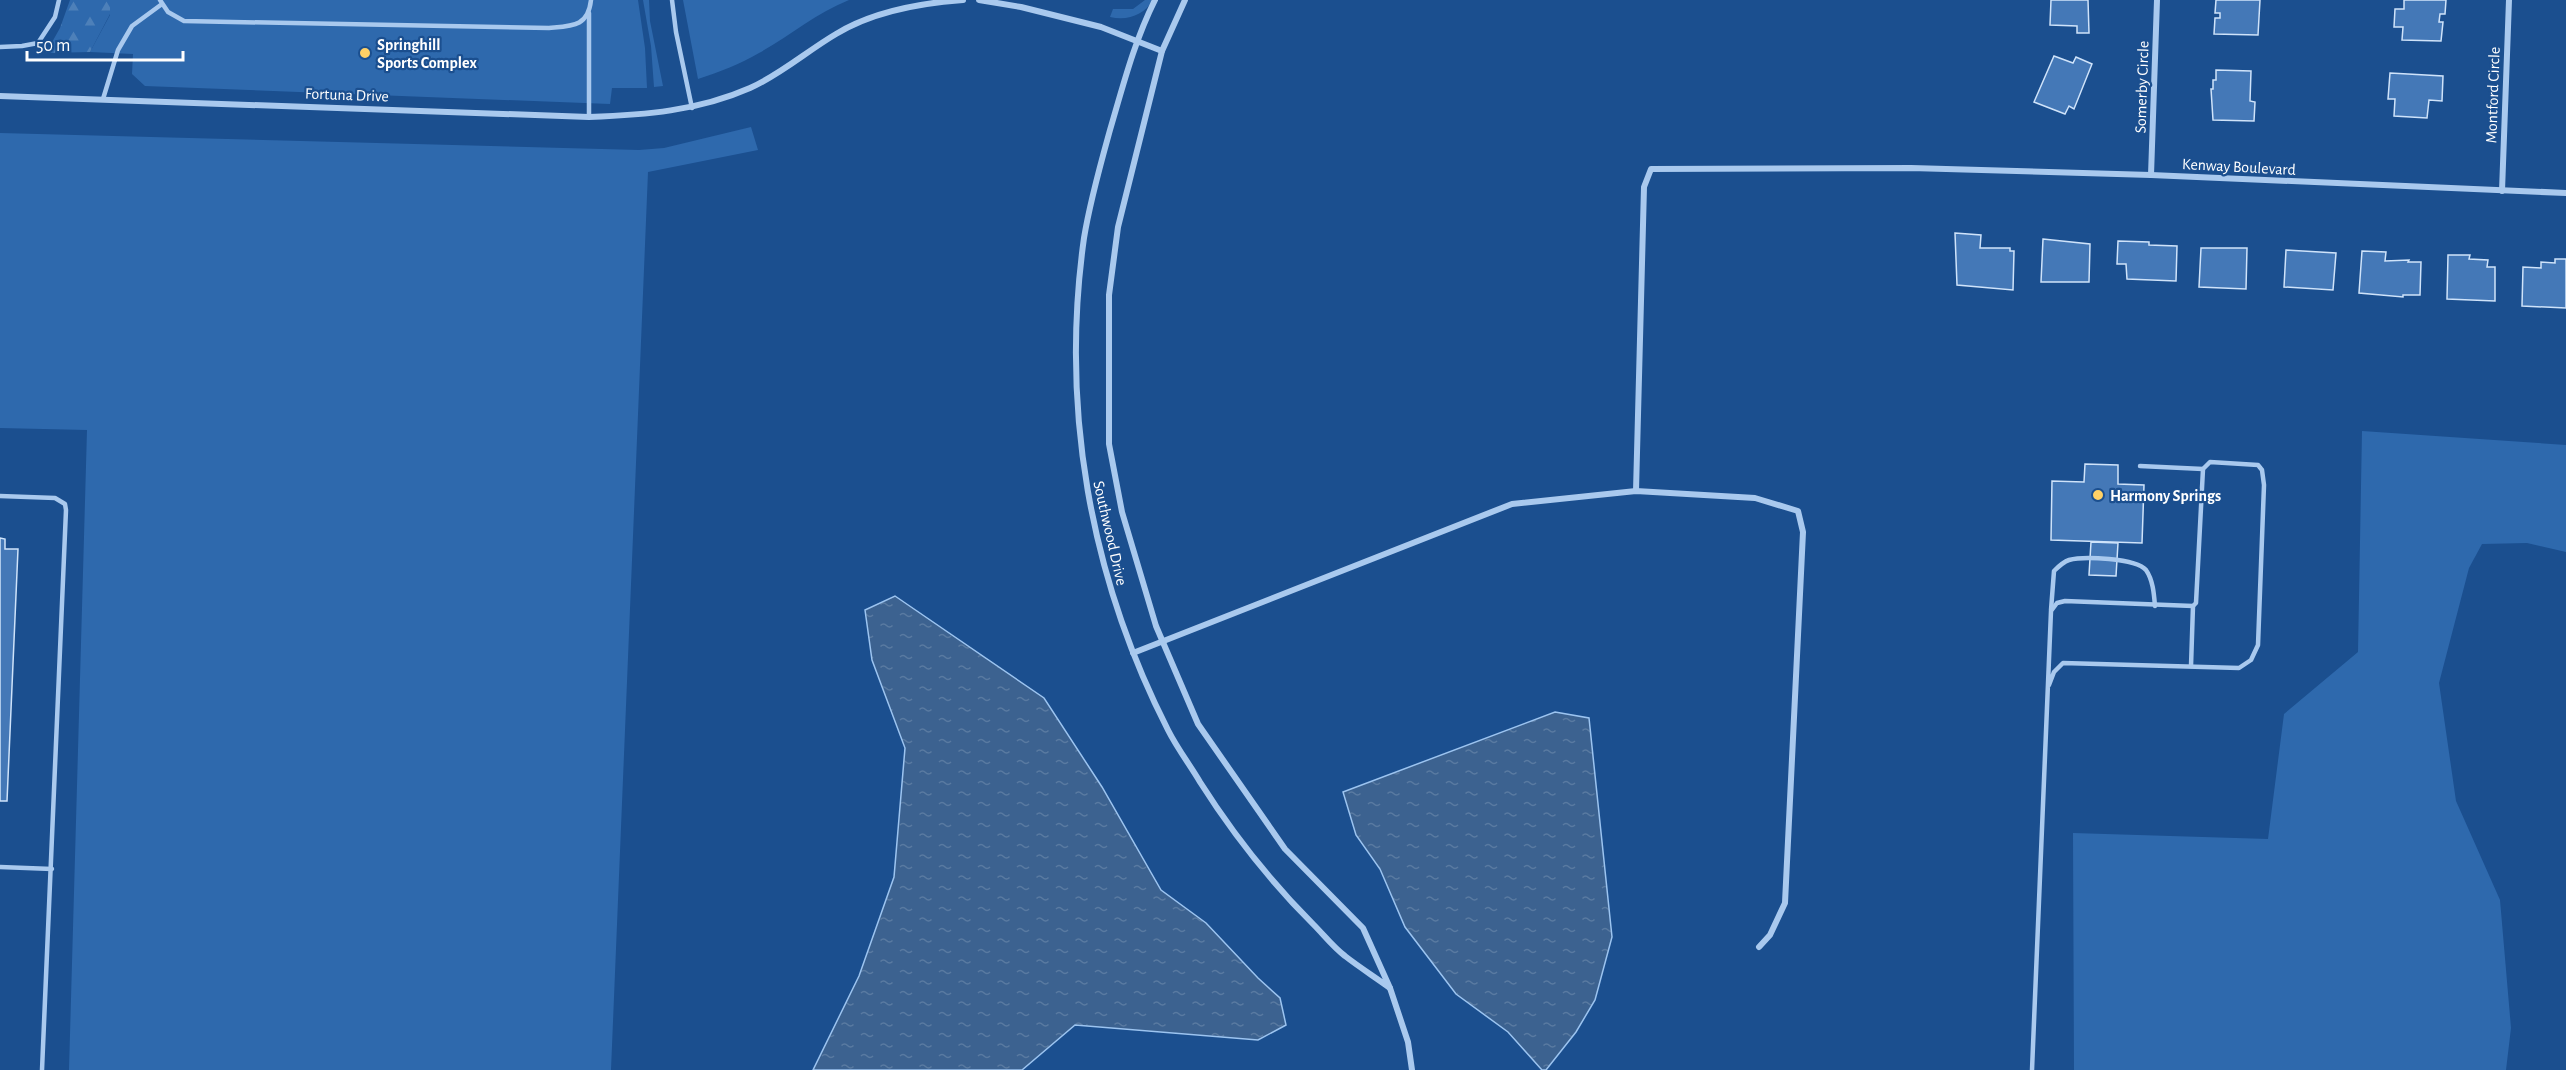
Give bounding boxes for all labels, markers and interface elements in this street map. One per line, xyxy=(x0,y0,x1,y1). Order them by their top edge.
scale bar xyxy=(27,24,183,62)
text: 50 m xyxy=(36,37,70,55)
place label: Springhill Sports Complex xyxy=(377,37,477,71)
street label: Somerby Circle xyxy=(2132,40,2153,134)
marker: Springhill Sports Complex xyxy=(358,46,372,60)
street label: Montford Circle xyxy=(2483,47,2503,144)
street label: Fortuna Drive xyxy=(305,86,389,104)
street label: Kenway Boulevard xyxy=(2182,156,2296,179)
street label: Southwood Drive xyxy=(1090,479,1130,587)
marker: Harmony Springs xyxy=(2091,488,2105,502)
place label: Harmony Springs xyxy=(2110,488,2221,505)

